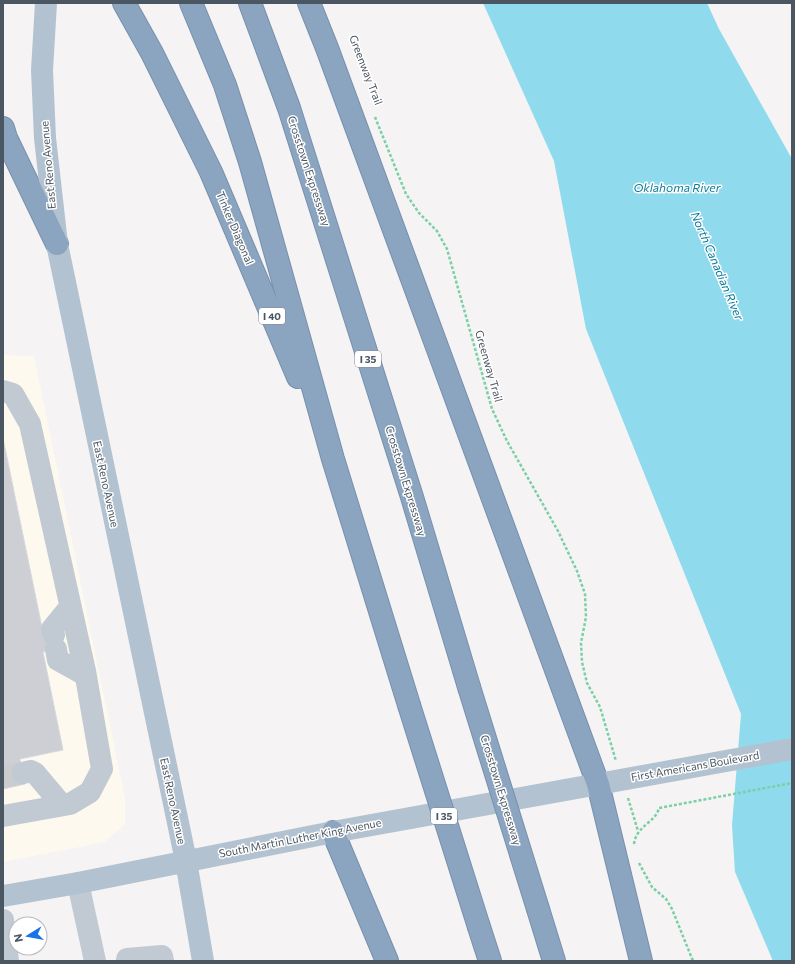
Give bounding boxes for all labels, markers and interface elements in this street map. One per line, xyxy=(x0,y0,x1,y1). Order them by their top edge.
street label: Greenway Trail xyxy=(347,33,386,107)
street label: Crosstown Expressway xyxy=(286,114,334,228)
street label: East Reno Avenue xyxy=(37,120,58,210)
water label: Oklahoma River xyxy=(633,180,722,194)
street label: Tinker Diagonal xyxy=(214,189,257,266)
water label: North Canadian River xyxy=(689,209,748,323)
road number: I 40 xyxy=(259,308,285,324)
street label: Greenway Trail xyxy=(473,329,506,403)
road number: I 35 xyxy=(355,351,381,367)
street label: Crosstown Expressway xyxy=(383,424,430,538)
street label: East Reno Avenue xyxy=(91,439,122,529)
street label: Crosstown Expressway xyxy=(478,733,525,847)
street label: First Americans Boulevard xyxy=(630,748,760,783)
street label: East Reno Avenue xyxy=(158,756,189,846)
road number: I 35 xyxy=(431,808,457,824)
street label: South Martin Luther King Avenue xyxy=(218,815,382,860)
north arrow xyxy=(8,916,48,956)
text: N xyxy=(11,933,25,943)

